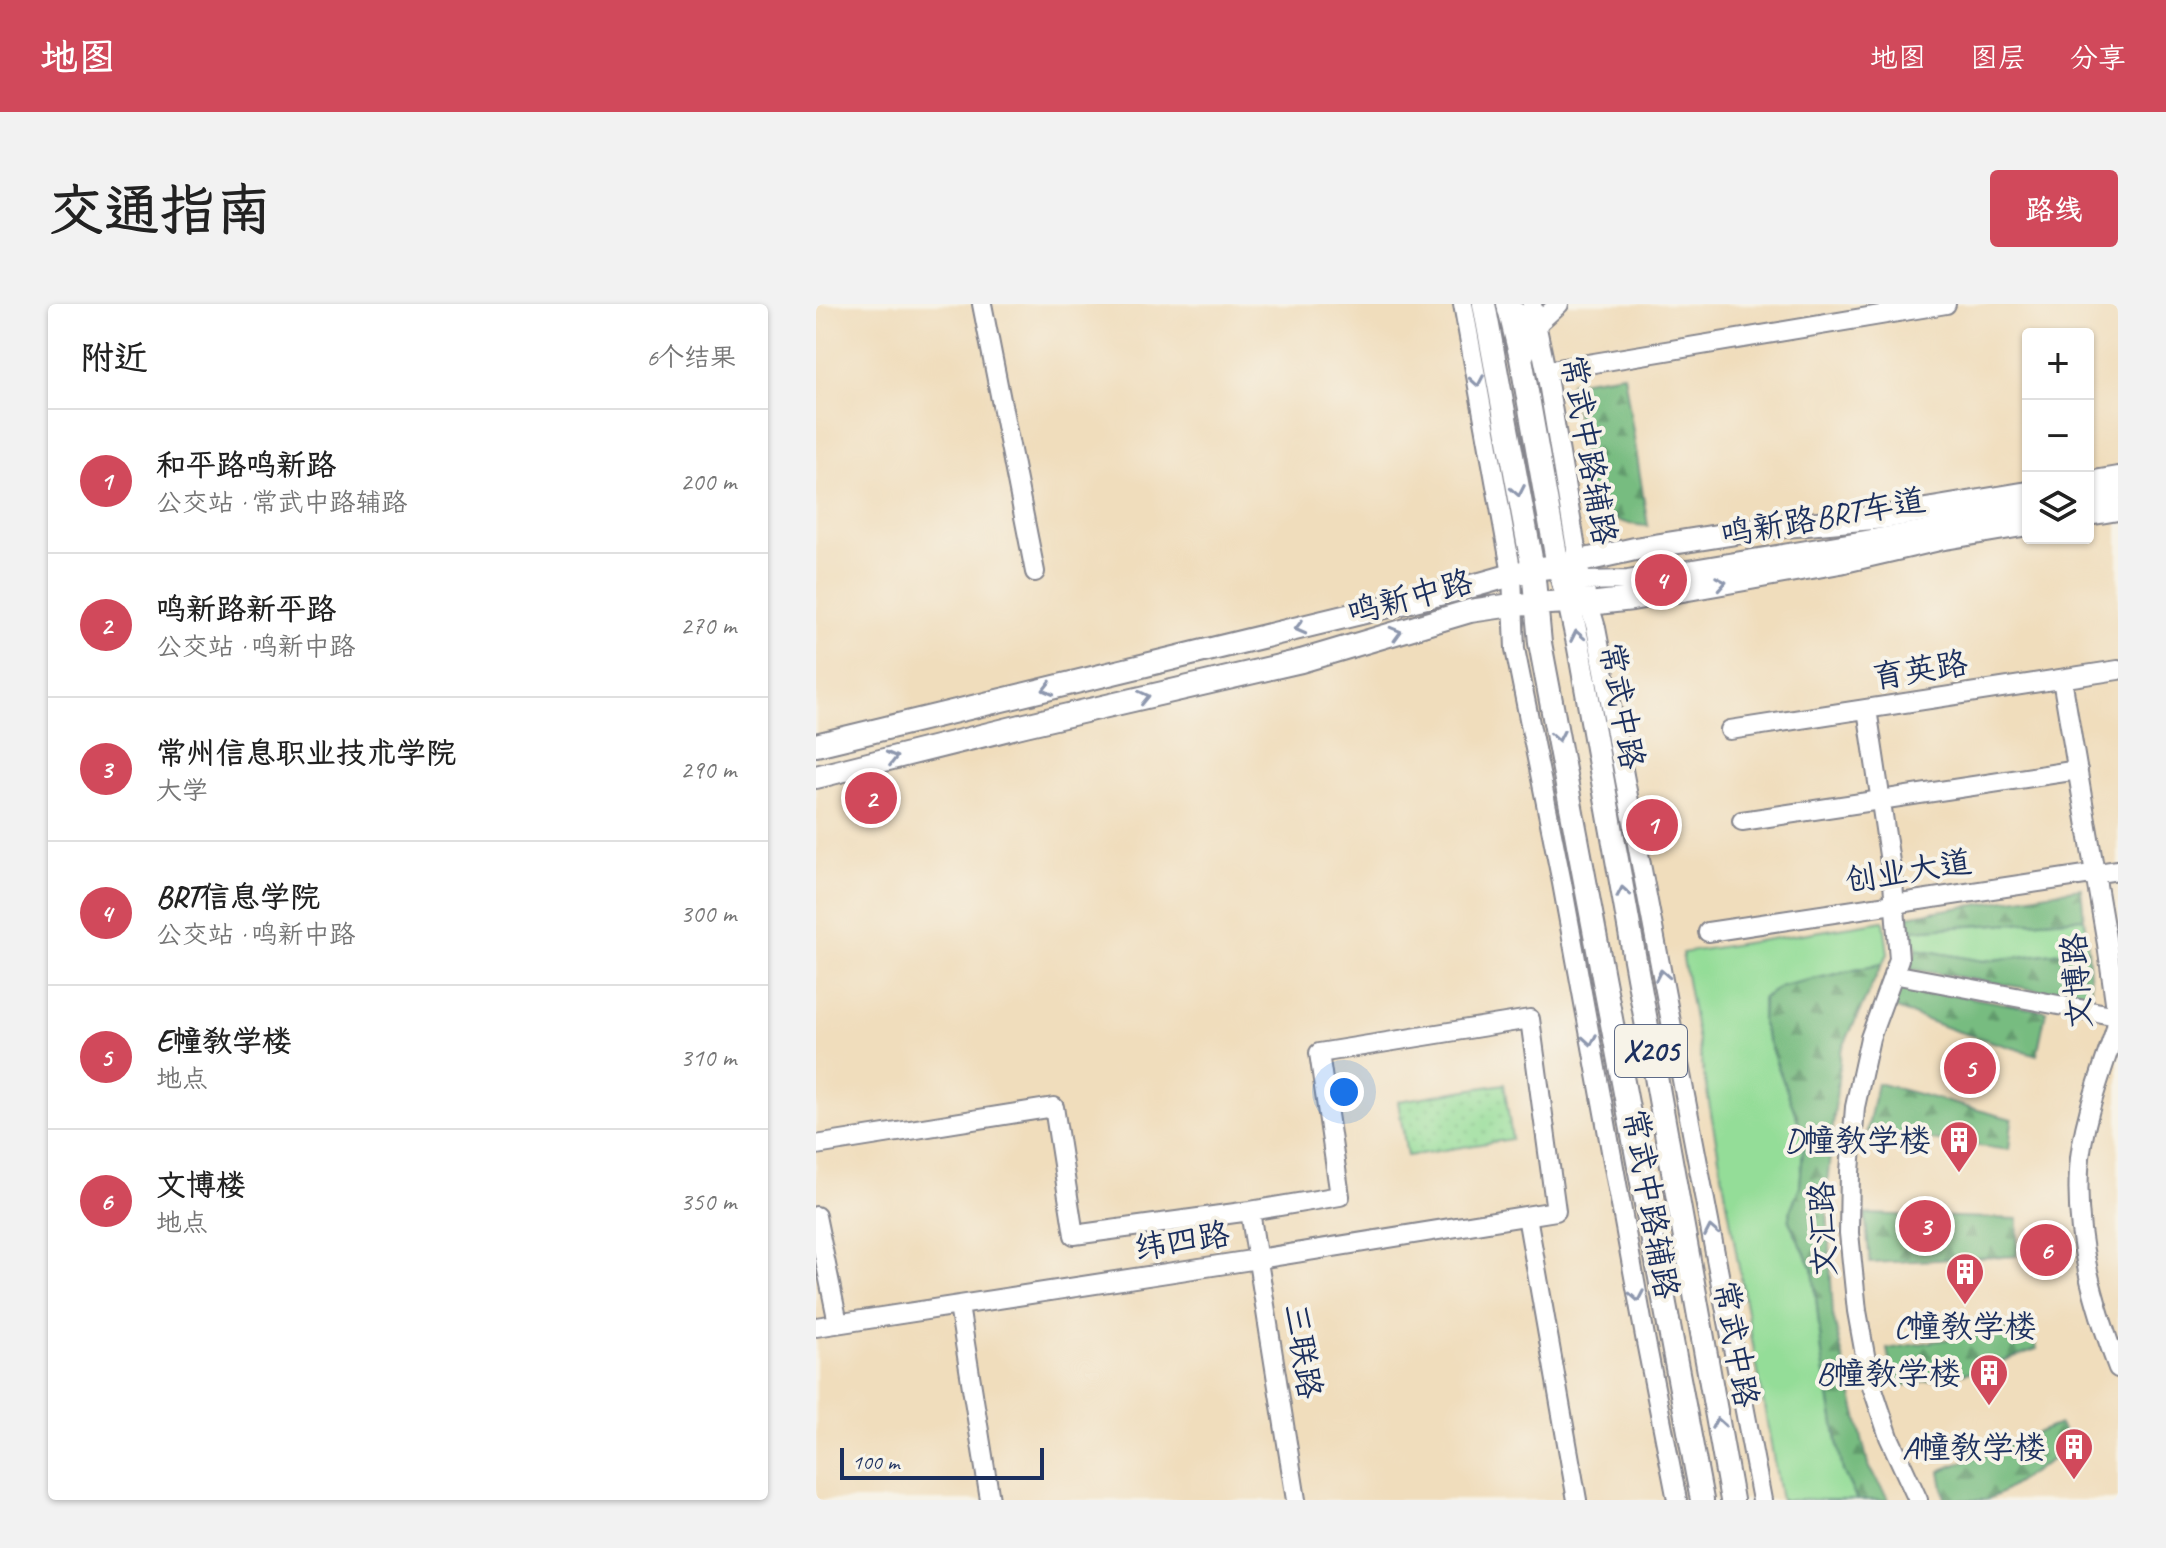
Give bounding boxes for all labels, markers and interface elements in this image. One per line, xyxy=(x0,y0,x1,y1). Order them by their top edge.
text: 地图 xyxy=(40,34,116,81)
text: 地图 xyxy=(1870,40,1926,75)
text: 图层 xyxy=(1970,40,2026,75)
text: 分享 xyxy=(2070,40,2126,75)
button: 路线 xyxy=(1990,170,2118,247)
text: 交通指南 xyxy=(48,175,272,246)
map controls xyxy=(2022,328,2094,544)
button: + xyxy=(2022,328,2094,400)
text: 附近 xyxy=(80,336,148,379)
text: 6个结果 xyxy=(646,341,736,374)
street label: 常武中路辅路 xyxy=(1552,352,1626,548)
one-way arrow xyxy=(1467,374,1484,388)
button: − xyxy=(2022,400,2094,472)
text: 和平路鸣新路 xyxy=(156,446,336,484)
text: 1 xyxy=(100,465,112,498)
text: 200 m xyxy=(680,465,736,498)
button: layers xyxy=(2022,472,2094,544)
street label: 鸣新路BRT车道 xyxy=(1718,479,1928,555)
one-way arrow xyxy=(1509,484,1526,498)
text: 公交站 · 常武中路辅路 xyxy=(156,486,407,519)
pin: 4 xyxy=(1635,550,1687,610)
street label: 鸣新中路 xyxy=(1343,561,1477,633)
one-way arrow xyxy=(1715,575,1728,592)
text: 鸣新路新平路 xyxy=(156,590,336,628)
text: 2 xyxy=(100,609,112,642)
text: 270 m xyxy=(680,609,736,642)
one-way arrow xyxy=(1294,618,1308,635)
one-way arrow xyxy=(1389,626,1403,642)
one-way arrow xyxy=(1569,629,1586,643)
text: 公交站 · 鸣新中路 xyxy=(156,630,355,663)
street label: 常武中路 xyxy=(1591,639,1653,773)
street label: 育英路 xyxy=(1869,642,1971,698)
one-way arrow xyxy=(1041,680,1055,697)
one-way arrow xyxy=(1137,689,1151,706)
one-way arrow xyxy=(1548,729,1565,743)
text: 常州信息职业技术学院 xyxy=(156,734,456,772)
one-way arrow xyxy=(884,751,898,768)
text: 3 xyxy=(100,753,112,786)
text: 290 m xyxy=(680,753,736,786)
pin: 2 xyxy=(845,768,897,828)
text: 大学 xyxy=(156,774,208,807)
pin: 1 xyxy=(1626,795,1678,855)
street label: 创业大道 xyxy=(1842,841,1974,901)
text: BRT信息学院 xyxy=(156,878,320,916)
one-way arrow xyxy=(1615,885,1632,898)
text: 4 xyxy=(100,897,112,930)
text: 300 m xyxy=(680,897,736,930)
text: 公交站 · 鸣新中路 xyxy=(156,918,355,951)
street label: 文博路 xyxy=(2053,932,2101,1030)
one-way arrow xyxy=(1655,969,1672,982)
text: E幢教学楼 xyxy=(156,1022,292,1060)
road number: X205 xyxy=(1615,1025,1687,1077)
one-way arrow xyxy=(1581,1033,1598,1047)
pin: 5 xyxy=(1944,1038,1996,1098)
text: 5 xyxy=(100,1041,112,1074)
text: 310 m xyxy=(680,1041,736,1074)
text: 地点 xyxy=(156,1062,208,1095)
your location xyxy=(1324,1072,1364,1112)
street label: 常武中路辅路 xyxy=(1614,1106,1688,1302)
building icon: D幢教学楼 xyxy=(1938,1119,1980,1174)
place label: D幢教学楼 xyxy=(1785,1120,1931,1161)
text: 文博楼 xyxy=(156,1166,246,1204)
street label: 文汇路 xyxy=(1801,1180,1845,1278)
text: 6 xyxy=(100,1185,112,1218)
text: 350 m xyxy=(680,1185,736,1218)
pin: 3 xyxy=(1899,1196,1951,1256)
text: 地点 xyxy=(156,1206,208,1239)
street label: 纬四路 xyxy=(1131,1213,1233,1269)
pin: 6 xyxy=(2020,1220,2072,1280)
one-way arrow xyxy=(1703,1224,1720,1238)
building icon: C幢教学楼 xyxy=(1944,1251,1986,1306)
street label: 常武中路 xyxy=(1705,1277,1767,1411)
one-way arrow xyxy=(1628,1289,1645,1302)
street label: 三联路 xyxy=(1275,1300,1331,1402)
place label: C幢教学楼 xyxy=(1893,1306,2037,1347)
building icon: B幢教学楼 xyxy=(1968,1352,2010,1407)
place label: B幢教学楼 xyxy=(1816,1353,1961,1394)
one-way arrow xyxy=(1710,1416,1727,1430)
building icon: A幢教学楼 xyxy=(2053,1426,2095,1481)
place label: A幢教学楼 xyxy=(1902,1427,2046,1468)
scale bar xyxy=(840,1444,1044,1480)
text: 100 m xyxy=(852,1448,899,1476)

